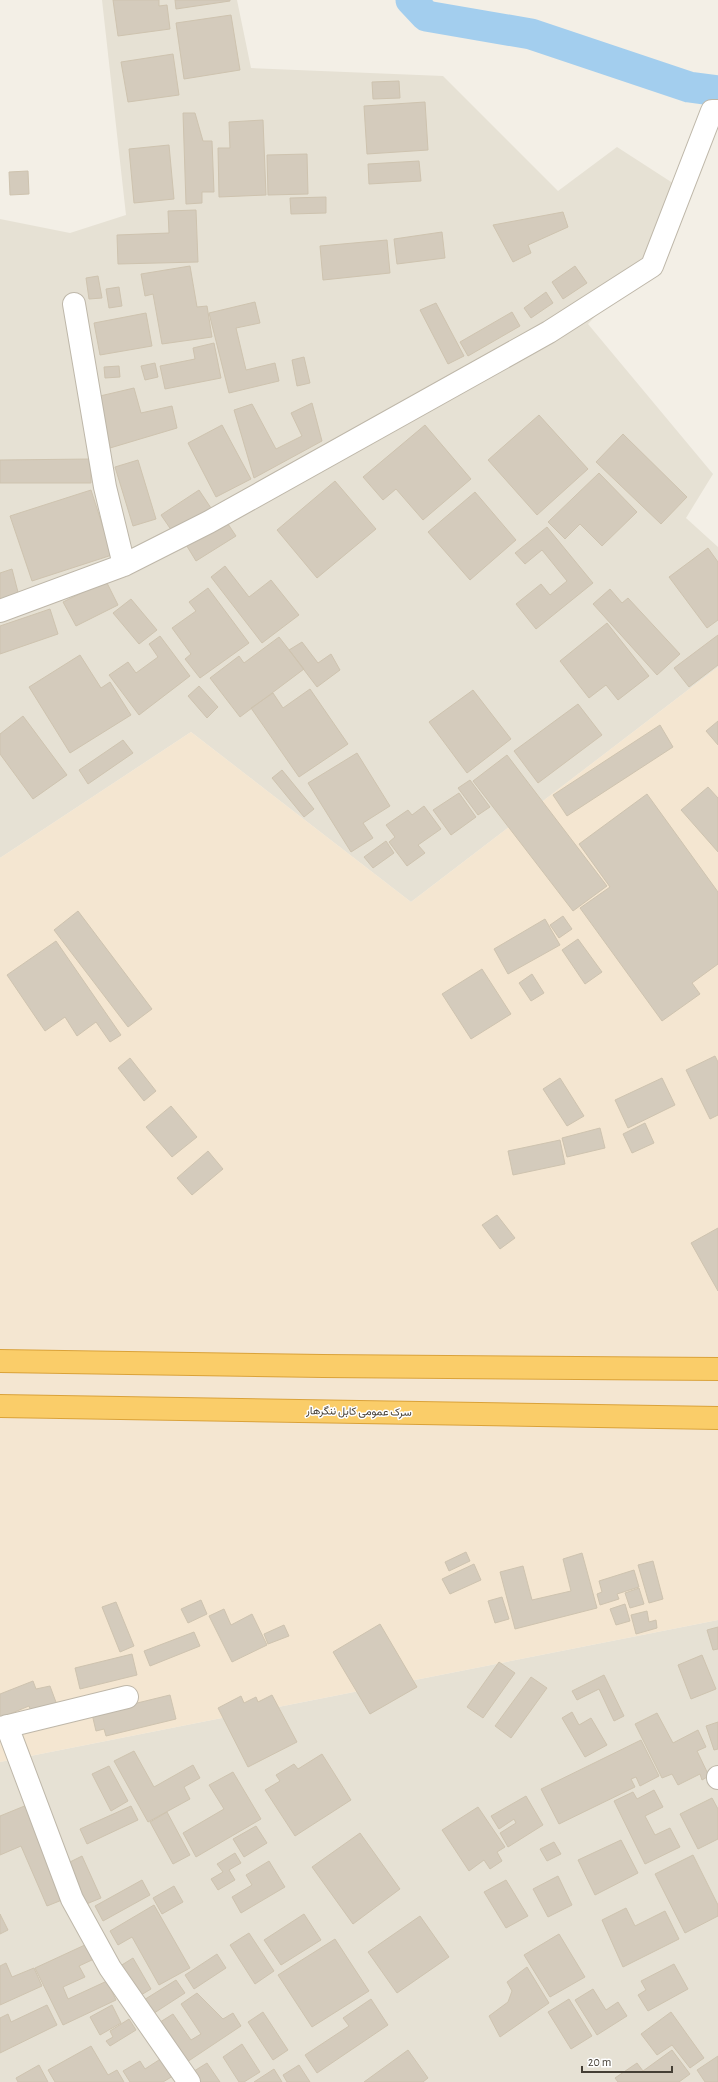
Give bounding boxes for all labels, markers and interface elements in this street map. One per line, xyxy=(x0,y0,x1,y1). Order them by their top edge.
street label: سرک عمومی کابل ننگرهار xyxy=(305,1405,412,1419)
scale bar xyxy=(582,2048,672,2074)
text: 20 m xyxy=(588,2056,611,2068)

